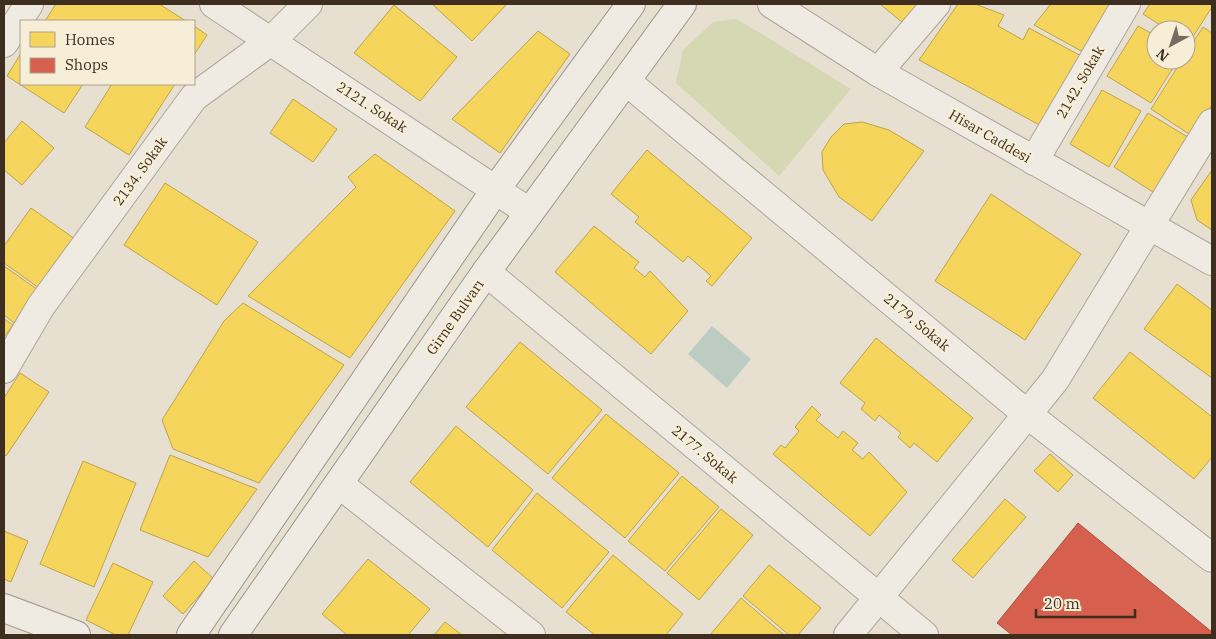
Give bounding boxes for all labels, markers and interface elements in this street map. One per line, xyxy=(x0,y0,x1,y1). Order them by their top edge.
legend xyxy=(20,20,195,85)
north arrow xyxy=(1146,20,1196,70)
text: Homes xyxy=(65,30,115,49)
street label: 2142. Sokak xyxy=(1052,42,1108,121)
text: N xyxy=(1153,45,1173,65)
text: Shops xyxy=(65,55,108,74)
street label: 2121. Sokak xyxy=(333,77,411,137)
street label: Hisar Caddesi xyxy=(946,105,1034,167)
street label: 2134. Sokak xyxy=(109,132,171,209)
street label: Girne Bulvarı xyxy=(422,276,488,358)
street label: 2179. Sokak xyxy=(880,289,954,355)
street label: 2177. Sokak xyxy=(668,421,742,487)
scale bar xyxy=(1036,586,1135,618)
text: 20 m xyxy=(1044,594,1080,613)

